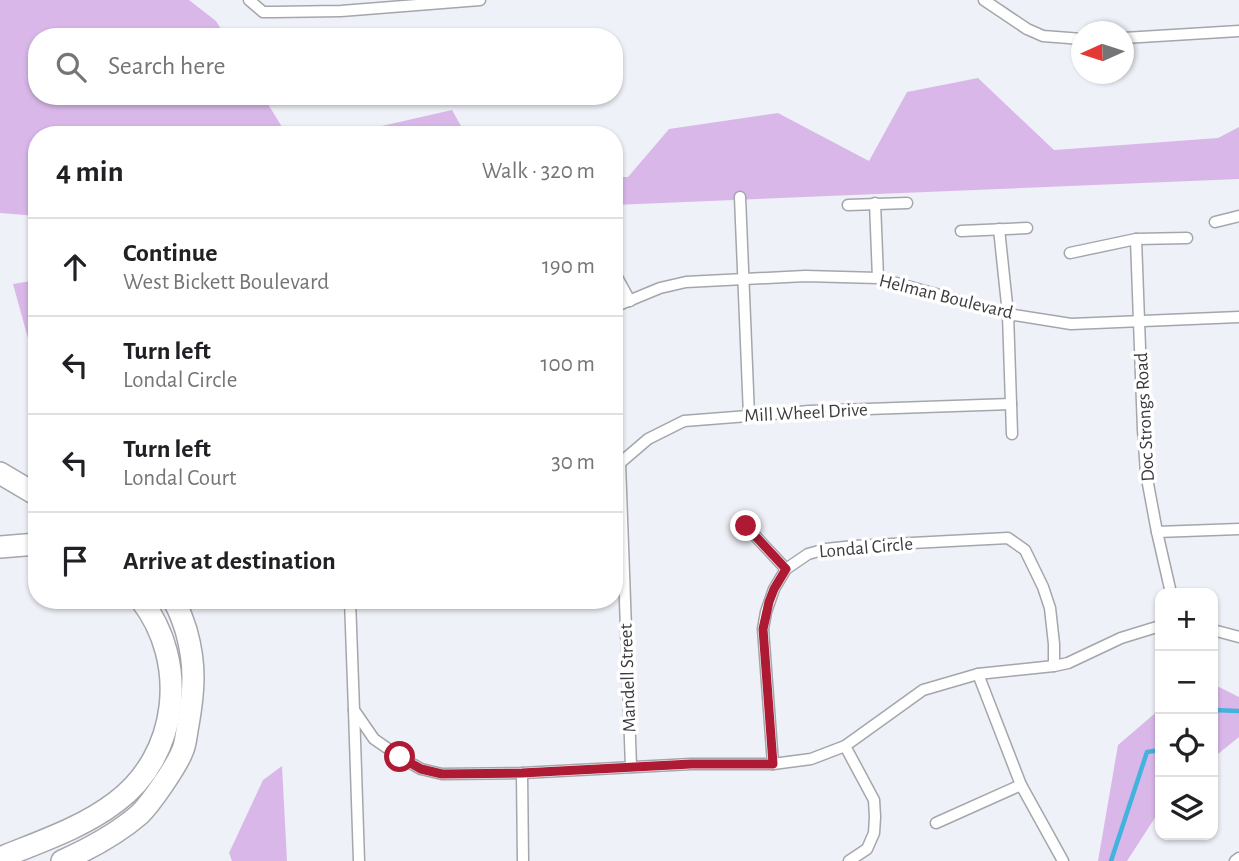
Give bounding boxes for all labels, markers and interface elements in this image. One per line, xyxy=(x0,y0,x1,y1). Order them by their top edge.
north arrow xyxy=(1071,21,1134,84)
search box xyxy=(28,28,623,105)
icon: search xyxy=(52,48,90,86)
text: Search here xyxy=(108,53,226,79)
text: 4 min xyxy=(56,157,124,187)
text: Walk · 320 m xyxy=(482,160,595,183)
text: Continue xyxy=(123,240,218,266)
icon: ahead xyxy=(56,248,94,286)
text: 190 m xyxy=(542,255,595,278)
text: West Bickett Boulevard xyxy=(123,271,329,294)
street label: Helman Boulevard xyxy=(877,271,1015,323)
text: Turn left xyxy=(123,338,211,364)
icon: left xyxy=(56,346,94,384)
street label: Doc Strongs Road xyxy=(1132,352,1158,482)
text: 100 m xyxy=(541,353,595,376)
text: Londal Circle xyxy=(123,369,237,392)
street label: Mill Wheel Drive xyxy=(744,400,868,426)
text: Turn left xyxy=(123,436,211,462)
icon: left xyxy=(56,444,94,482)
text: 30 m xyxy=(551,451,595,474)
text: Londal Court xyxy=(123,467,236,490)
route end xyxy=(730,510,761,541)
street label: Londal Circle xyxy=(818,534,914,562)
icon: arrive xyxy=(56,542,94,580)
text: Arrive at destination xyxy=(123,548,336,574)
map controls xyxy=(1155,588,1218,840)
button: + xyxy=(1155,588,1218,651)
street label: Mandell Street xyxy=(617,623,639,733)
button: − xyxy=(1155,651,1218,714)
button: locate xyxy=(1155,714,1218,777)
route start xyxy=(384,741,415,772)
button: layers xyxy=(1155,777,1218,840)

